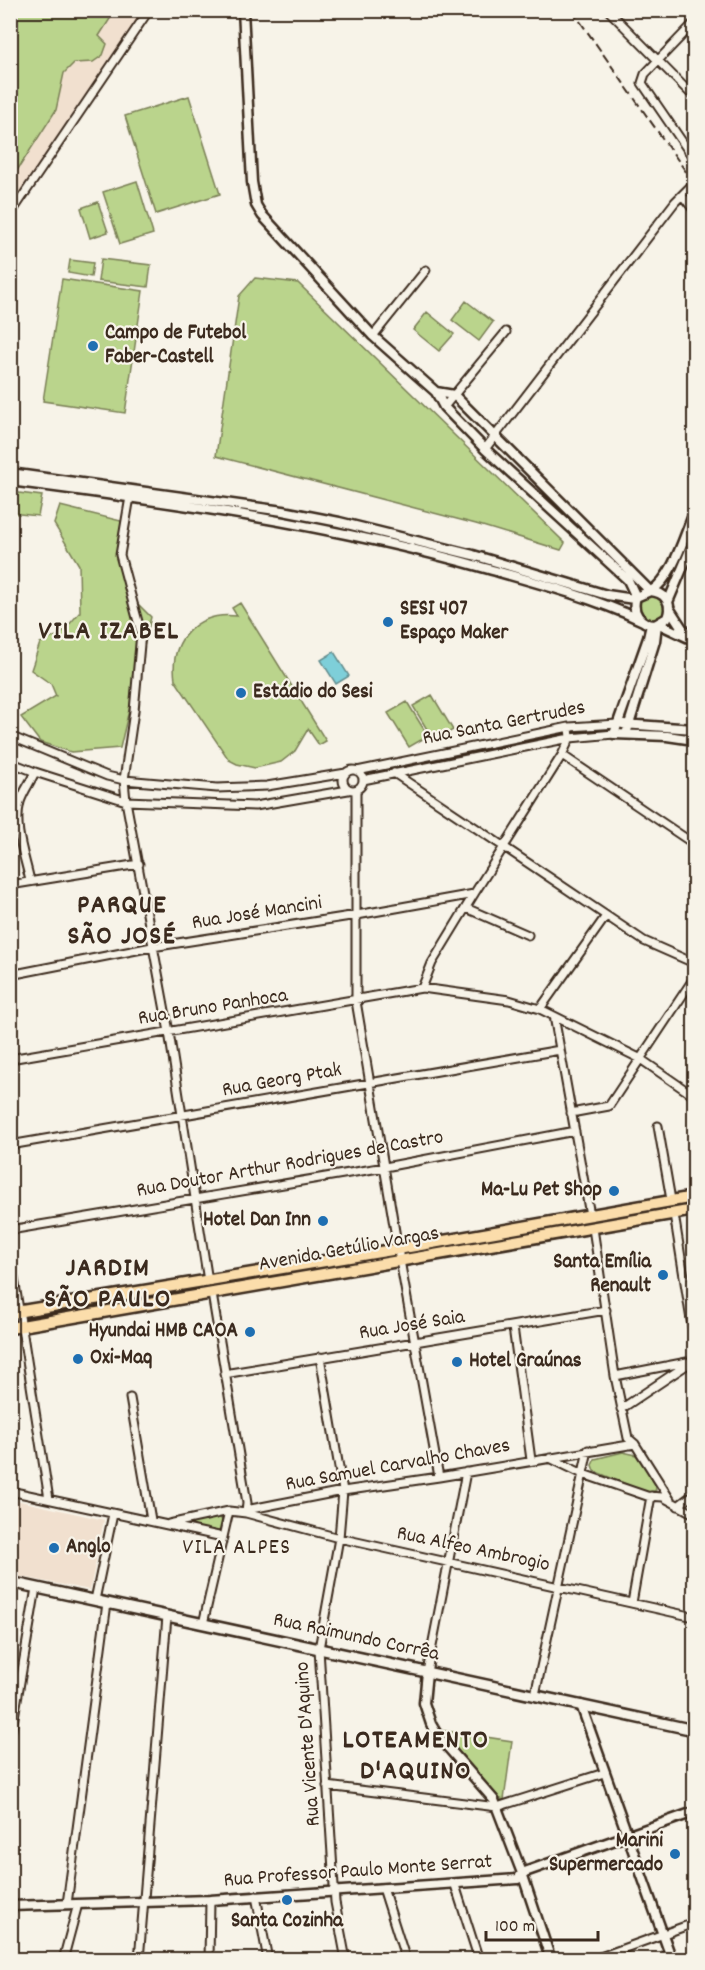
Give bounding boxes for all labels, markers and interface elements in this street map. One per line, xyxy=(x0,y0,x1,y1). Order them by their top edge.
place label: Campo de Futebol Faber-Castell xyxy=(105,319,247,373)
marker: Campo de Futebol Faber-Castell xyxy=(86,339,100,353)
place label: SESI 407 Espaço Maker xyxy=(400,595,510,649)
district label: VILA IZABEL xyxy=(39,613,179,652)
marker: SESI 407 Espaço Maker xyxy=(381,615,395,629)
place label: Estádio do Sesi xyxy=(253,678,373,708)
marker: Estádio do Sesi xyxy=(234,686,248,700)
street label: Rua Santa Gertrudes xyxy=(420,694,588,754)
district label: PARQUE SÃO JOSÉ xyxy=(67,887,177,957)
street label: Rua José Mancini xyxy=(190,889,324,939)
street label: Rua Bruno Panhoca xyxy=(136,981,291,1035)
street label: Rua Georg Ptak xyxy=(220,1056,344,1106)
street label: Rua Doutor Arthur Rodrigues de Castro xyxy=(134,1123,446,1207)
place label: Ma-Lu Pet Shop xyxy=(481,1176,602,1206)
marker: Ma-Lu Pet Shop xyxy=(607,1184,621,1198)
place label: Hotel Dan Inn xyxy=(203,1206,311,1236)
marker: Hotel Dan Inn xyxy=(316,1214,330,1228)
street label: Avenida Getúlio Vargas xyxy=(256,1219,442,1281)
place label: Santa Emília Renault xyxy=(553,1248,652,1302)
district label: JARDIM SÃO PAULO xyxy=(44,1250,172,1320)
marker: Santa Emília Renault xyxy=(656,1268,670,1282)
street label: Rua José Saia xyxy=(357,1303,468,1349)
place label: Hyundai HMB CAOA xyxy=(88,1317,238,1347)
marker: Hyundai HMB CAOA xyxy=(243,1325,257,1339)
place label: Oxi-Maq xyxy=(90,1344,152,1374)
place label: Hotel Graúnas xyxy=(469,1347,582,1377)
marker: Oxi-Maq xyxy=(71,1352,85,1366)
marker: Hotel Graúnas xyxy=(450,1355,464,1369)
street label: Rua Samuel Carvalho Chaves xyxy=(283,1431,513,1501)
street label: Rua Alfeo Ambrogio xyxy=(394,1519,552,1581)
place label: Anglo xyxy=(66,1533,111,1563)
district label: VILA ALPES xyxy=(182,1533,292,1564)
marker: Anglo xyxy=(47,1541,61,1555)
street label: Rua Raimundo Corrêa xyxy=(270,1606,443,1671)
street label: Rua Vicente D'Aquino xyxy=(288,1661,330,1827)
district label: LOTEAMENTO D'AQUINO xyxy=(342,1722,490,1792)
place label: Marini Supermercado xyxy=(549,1827,663,1881)
marker: Marini Supermercado xyxy=(668,1847,682,1861)
street label: Rua Professor Paulo Monte Serrat xyxy=(223,1848,494,1896)
marker: Santa Cozinha xyxy=(280,1893,294,1907)
scale bar xyxy=(486,1904,598,1942)
place label: Santa Cozinha xyxy=(231,1907,344,1937)
text: 100 m xyxy=(495,1915,535,1940)

